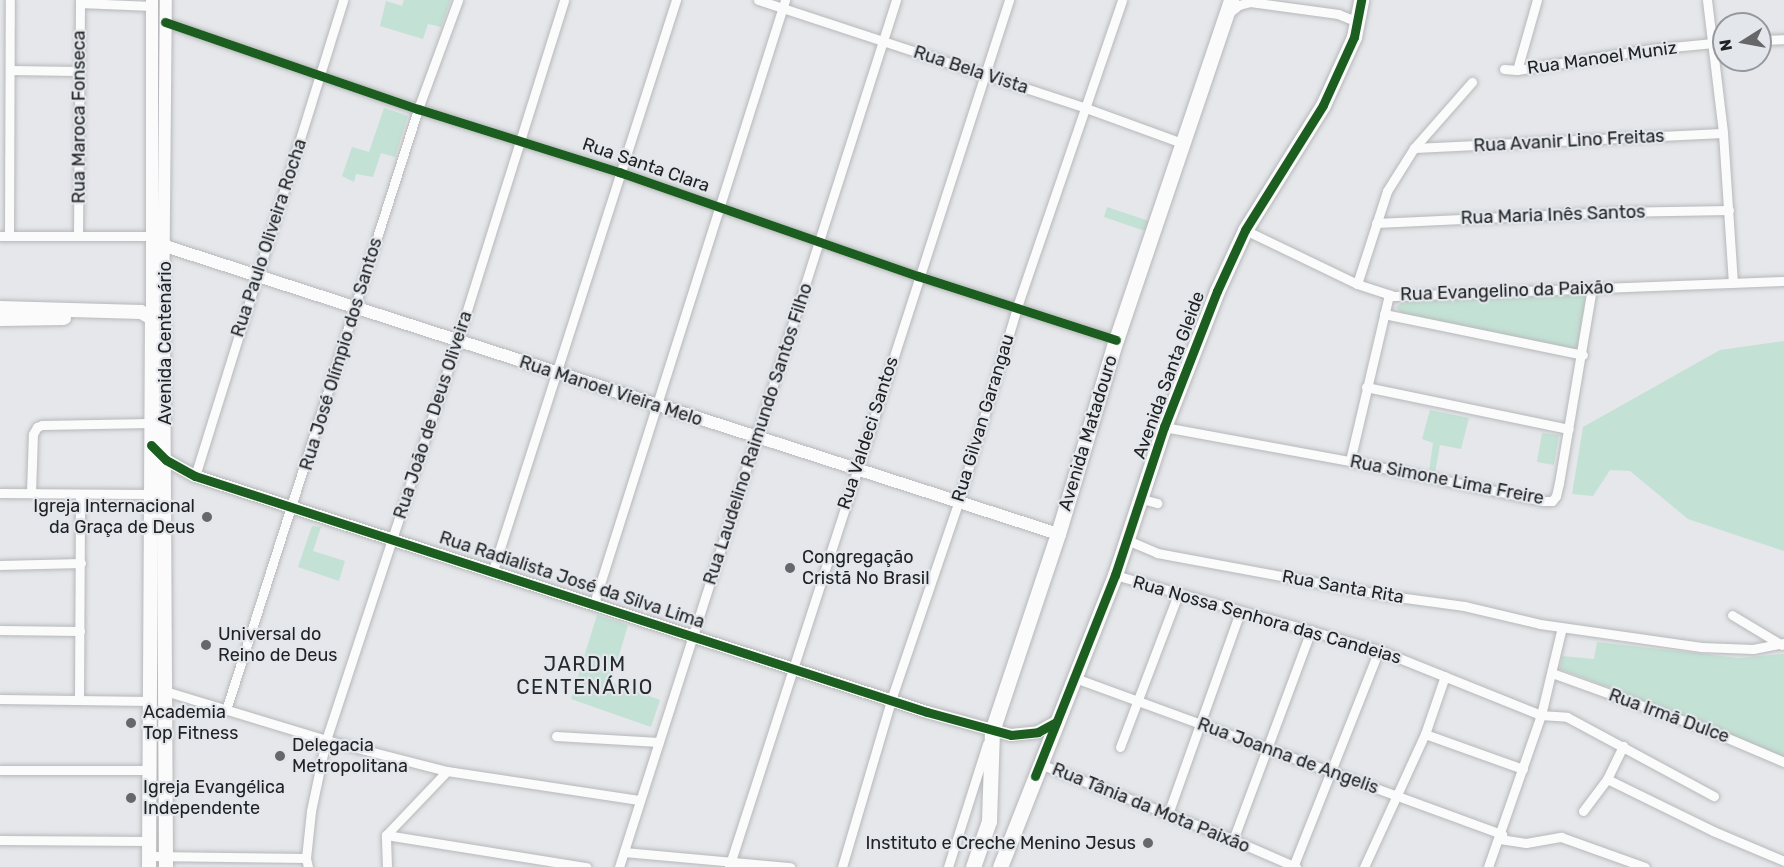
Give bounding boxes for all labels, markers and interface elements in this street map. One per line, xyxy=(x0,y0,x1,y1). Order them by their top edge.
north arrow xyxy=(1712,12,1772,72)
street label: Rua Maroca Fonseca xyxy=(68,30,90,204)
street label: Rua Manoel Muniz xyxy=(1526,37,1678,79)
text: N xyxy=(1715,38,1736,53)
street label: Rua Bela Vista xyxy=(911,41,1031,99)
street label: Rua Avanir Lino Freitas xyxy=(1472,125,1666,157)
street label: Rua Santa Clara xyxy=(580,133,712,197)
street label: Rua Paulo Oliveira Rocha xyxy=(227,136,311,340)
street label: Rua Maria Inês Santos xyxy=(1460,201,1646,229)
street label: Rua José Olímpio dos Santos xyxy=(295,235,387,473)
street label: Avenida Centenário xyxy=(154,261,176,425)
street label: Rua Evangelino da Paixão xyxy=(1400,276,1614,306)
street label: Rua Laudelino Raimundo Santos Filho xyxy=(699,281,817,587)
street label: Avenida Santa Gleide xyxy=(1129,288,1209,462)
street label: Rua João de Deus Oliveira xyxy=(389,308,477,522)
street label: Rua Gilvan Garangau xyxy=(947,332,1019,504)
street label: Rua Manoel Vieira Melo xyxy=(516,351,706,431)
street label: Avenida Matadouro xyxy=(1054,353,1122,513)
street label: Rua Valdeci Santos xyxy=(833,354,903,512)
street label: Rua Simone Lima Freire xyxy=(1348,451,1546,509)
place label: Igreja Internacional da Graça de Deus xyxy=(33,496,195,538)
marker: Igreja Internacional da Graça de Deus xyxy=(200,510,214,524)
street label: Rua Radialista José da Silva Lima xyxy=(437,527,707,633)
place label: Congregação Cristã No Brasil xyxy=(802,547,930,590)
marker: Congregação Cristã No Brasil xyxy=(783,561,797,575)
street label: Rua Santa Rita xyxy=(1280,566,1406,608)
street label: Rua Nossa Senhora das Candeias xyxy=(1130,571,1404,669)
place label: Universal do Reino de Deus xyxy=(218,624,337,666)
marker: Universal do Reino de Deus xyxy=(199,638,213,652)
district label: JARDIM CENTENÁRIO xyxy=(516,653,654,700)
street label: Rua Irmã Dulce xyxy=(1606,684,1732,748)
place label: Academia Top Fitness xyxy=(143,702,238,744)
street label: Rua Joanna de Angelis xyxy=(1194,713,1382,799)
marker: Academia Top Fitness xyxy=(124,716,138,730)
place label: Delegacia Metropolitana xyxy=(292,735,408,777)
marker: Delegacia Metropolitana xyxy=(273,749,287,763)
street label: Rua Tânia da Mota Paixão xyxy=(1049,758,1253,858)
place label: Igreja Evangélica Independente xyxy=(143,777,285,820)
marker: Igreja Evangélica Independente xyxy=(124,791,138,805)
place label: Instituto e Creche Menino Jesus xyxy=(865,832,1136,854)
marker: Instituto e Creche Menino Jesus xyxy=(1141,836,1155,850)

